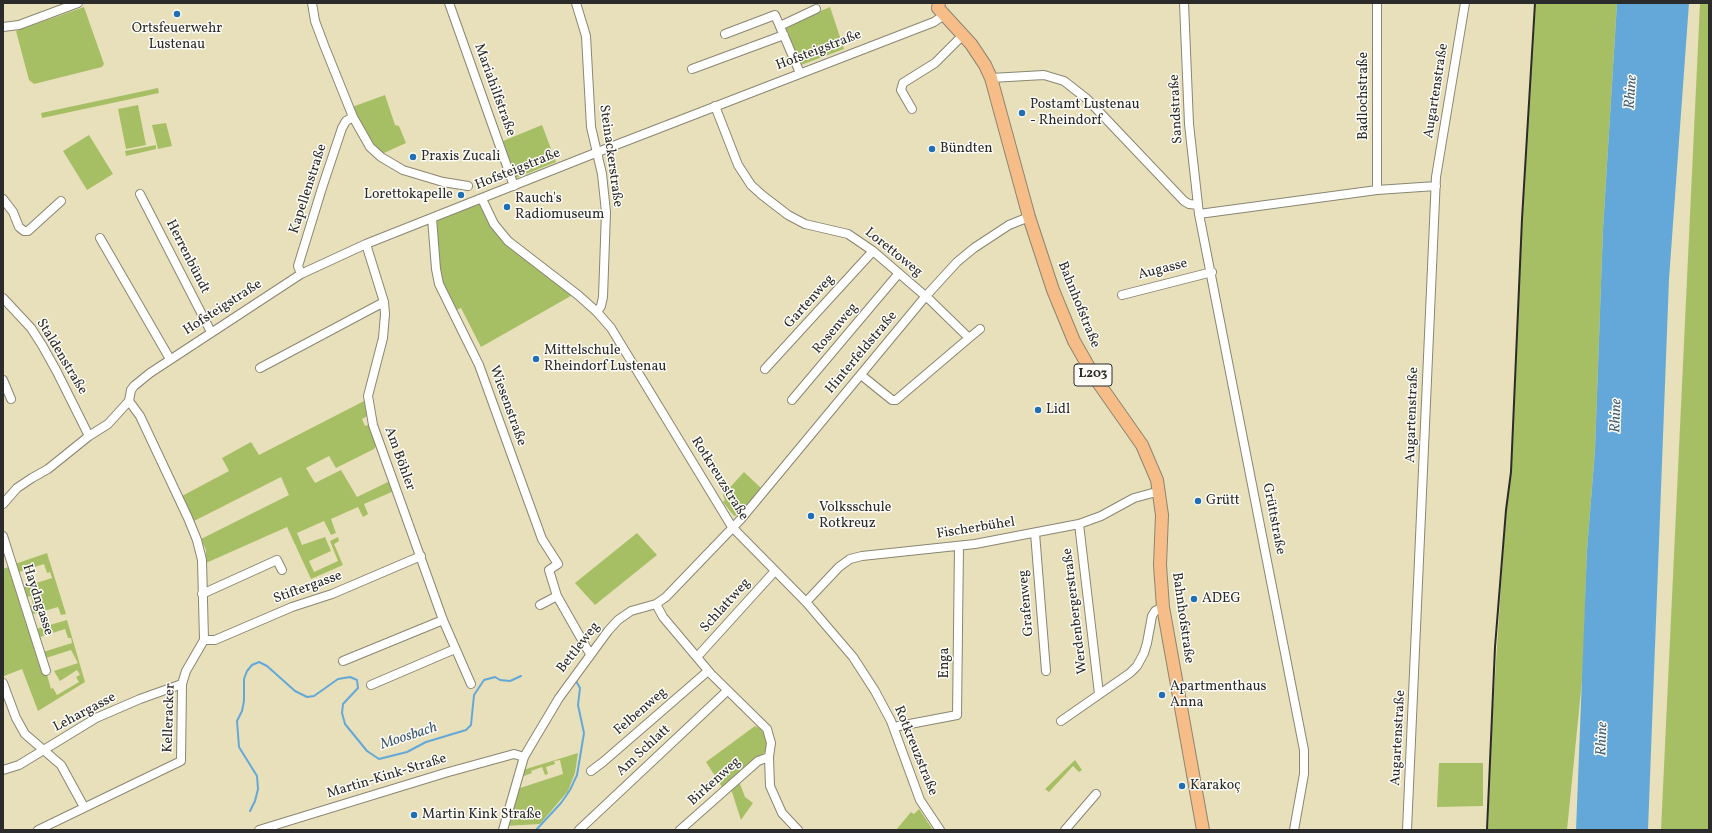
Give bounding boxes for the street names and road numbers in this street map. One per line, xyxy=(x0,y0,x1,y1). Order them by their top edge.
street label: Hofsteigstraße xyxy=(774,27,864,75)
street label: Mariahilfstraße xyxy=(469,41,519,139)
street label: Augartenstraße xyxy=(1421,42,1453,140)
street label: Badlochstraße xyxy=(1356,52,1372,140)
street label: Sandstraße xyxy=(1167,74,1187,144)
street label: Steinackerstraße xyxy=(594,104,626,208)
street label: Kapellenstraße xyxy=(287,142,331,236)
street label: Hofsteigstraße xyxy=(473,145,563,195)
street label: Herrenbündt xyxy=(161,217,213,297)
street label: Lorettoweg xyxy=(861,225,925,281)
street label: Augasse xyxy=(1137,256,1189,284)
street label: Bahnhofstraße xyxy=(1053,259,1103,351)
street label: Gartenweg xyxy=(781,272,839,332)
street label: Hofsteigstraße xyxy=(181,276,265,340)
street label: Rosenweg xyxy=(810,300,862,358)
street label: Hinterfeldstraße xyxy=(823,308,901,398)
street label: Staldenstraße xyxy=(32,316,90,398)
street label: Wiesenstraße xyxy=(485,364,529,448)
road number: L203 xyxy=(1074,364,1112,386)
street label: Augartenstraße xyxy=(1403,367,1423,463)
street label: Am Böhler xyxy=(380,425,418,493)
street label: Rotkreuzstraße xyxy=(687,434,751,524)
street label: Grüttstraße xyxy=(1258,482,1288,556)
street label: Fischerbühel xyxy=(936,515,1016,543)
street label: Werdenbergerstraße xyxy=(1060,547,1092,675)
street label: Haydngasse xyxy=(18,562,56,638)
street label: Stiftergasse xyxy=(271,568,345,608)
street label: Grafenweg xyxy=(1016,569,1038,637)
street label: Bahnhofstraße xyxy=(1167,571,1197,665)
street label: Schlattweg xyxy=(697,575,755,637)
street label: Bettleweg xyxy=(554,619,604,677)
street label: Enga xyxy=(937,648,953,678)
street label: Kelleracker xyxy=(160,683,180,753)
street label: Felbenweg xyxy=(611,684,671,740)
street label: Lehargasse xyxy=(51,690,119,736)
street label: Augartenstraße xyxy=(1388,690,1410,786)
street label: Rotkreuzstraße xyxy=(889,704,941,798)
street label: Am Schlatt xyxy=(614,722,674,780)
street label: Martin-Kink-Straße xyxy=(325,751,449,803)
street label: Birkenweg xyxy=(685,754,745,810)

